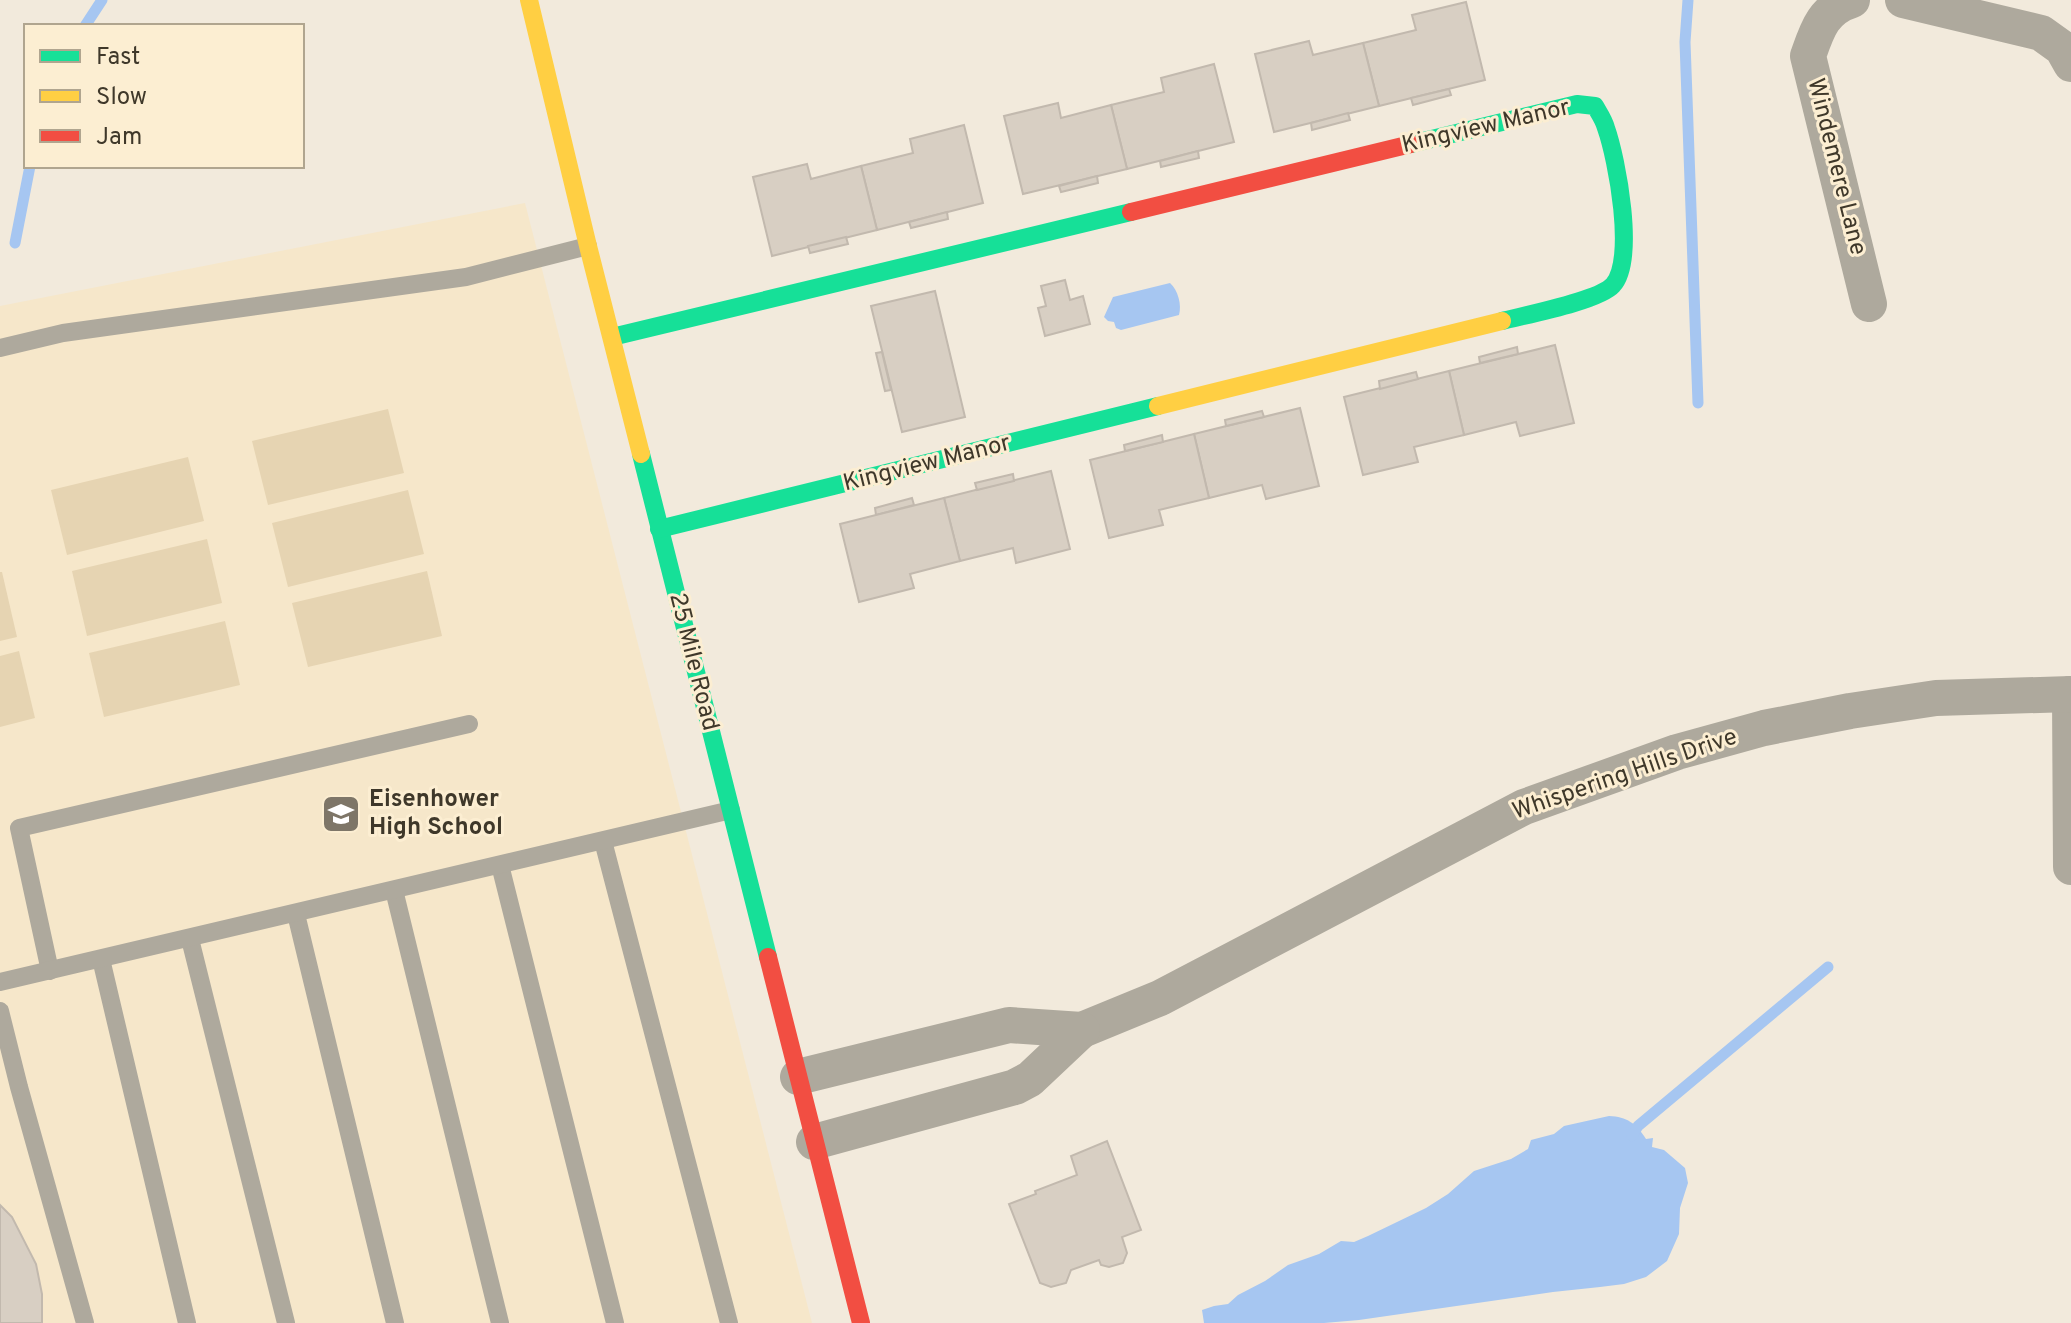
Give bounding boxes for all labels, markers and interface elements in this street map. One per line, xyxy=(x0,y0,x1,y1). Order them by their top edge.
legend xyxy=(24,24,304,168)
text: Fast xyxy=(96,43,140,73)
street label: Windemere Lane xyxy=(1800,76,1872,258)
text: Slow xyxy=(96,83,147,113)
street label: Kingview Manor xyxy=(1399,93,1573,161)
text: Jam xyxy=(96,123,142,153)
street label: Kingview Manor xyxy=(840,429,1014,499)
street label: 25 Mile Road xyxy=(661,590,725,734)
street label: Whispering Hills Drive xyxy=(1509,722,1741,828)
place label: Eisenhower High School xyxy=(369,785,503,843)
school or university icon: Eisenhower High School xyxy=(320,793,362,835)

